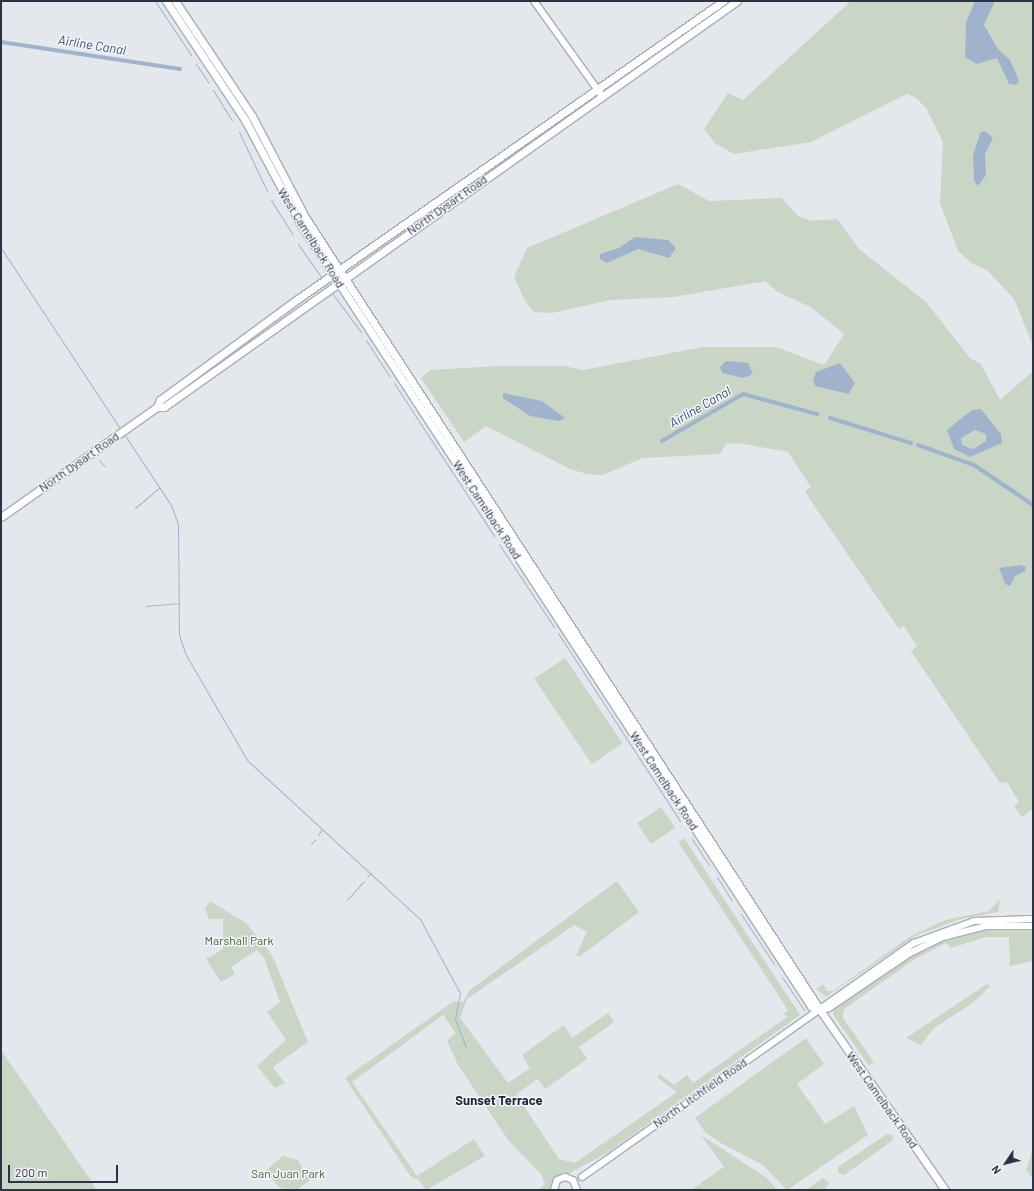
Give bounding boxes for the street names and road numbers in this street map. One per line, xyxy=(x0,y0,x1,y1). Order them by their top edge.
street label: North Dysart Road xyxy=(404,172,490,238)
street label: West Camelback Road xyxy=(274,185,348,291)
street label: North Dysart Road xyxy=(36,429,122,495)
street label: West Camelback Road xyxy=(450,458,524,562)
street label: West Camelback Road xyxy=(627,729,701,833)
street label: West Camelback Road xyxy=(843,1049,921,1151)
street label: North Litchfield Road xyxy=(650,1055,750,1131)

